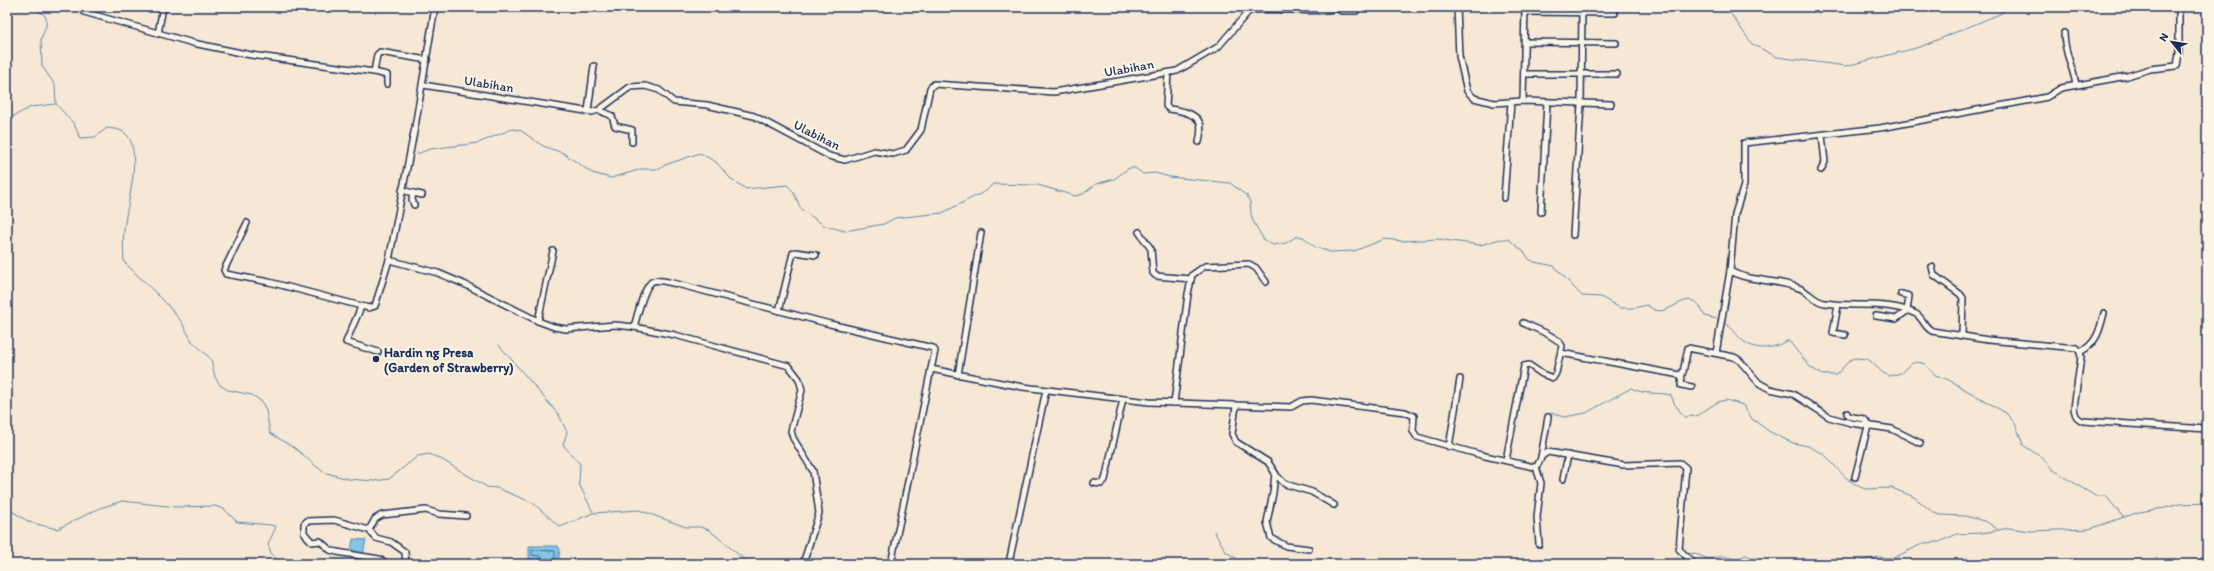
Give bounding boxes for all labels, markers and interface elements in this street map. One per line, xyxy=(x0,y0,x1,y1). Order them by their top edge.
north arrow xyxy=(2152,22,2192,62)
text: N xyxy=(2156,31,2171,44)
street label: Ulabihan xyxy=(1103,56,1156,80)
street label: Ulabihan xyxy=(463,73,516,95)
street label: Ulabihan xyxy=(791,117,843,153)
place label: Hardin ng Presa (Garden of Strawberry) xyxy=(384,345,514,376)
marker: Hardin ng Presa (Garden of Strawberry) xyxy=(371,354,381,364)

